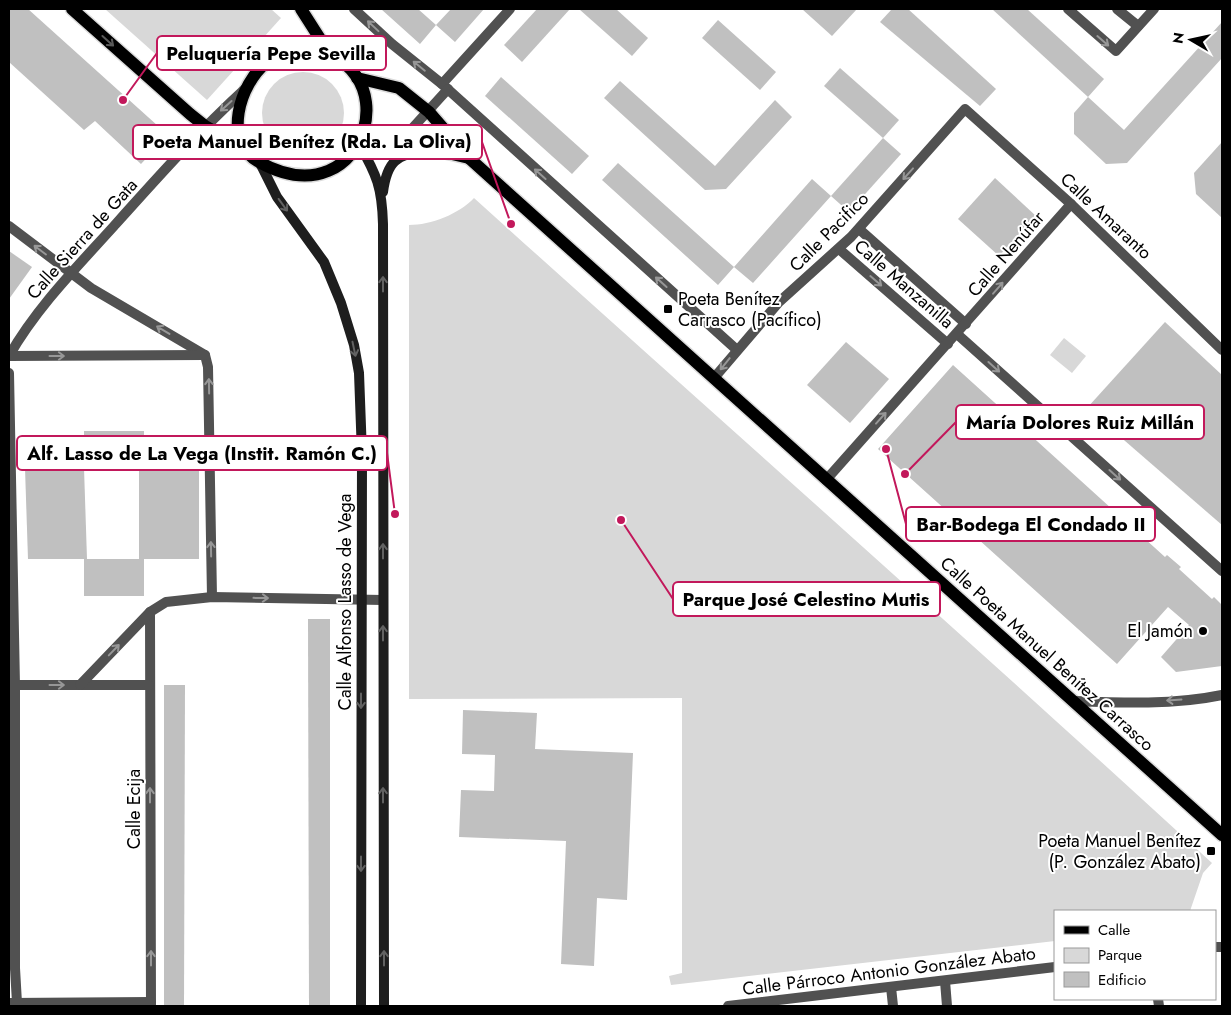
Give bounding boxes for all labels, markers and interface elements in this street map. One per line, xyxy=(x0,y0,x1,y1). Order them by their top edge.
north arrow xyxy=(1166,15,1216,65)
one-way arrow xyxy=(366,20,379,32)
text: N xyxy=(1167,31,1189,45)
one-way arrow xyxy=(101,35,114,46)
one-way arrow xyxy=(1097,35,1110,46)
callout: Peluquería Pepe Sevilla xyxy=(157,36,386,70)
text: Peluquería Pepe Sevilla xyxy=(166,40,376,67)
one-way arrow xyxy=(413,60,426,71)
one-way arrow xyxy=(220,100,233,112)
callout: Poeta Manuel Benítez (Rda. La Oliva) xyxy=(133,125,482,159)
text: Poeta Manuel Benítez (Rda. La Oliva) xyxy=(142,128,472,155)
one-way arrow xyxy=(902,167,914,180)
street label: Calle Amaranto xyxy=(1054,167,1158,266)
one-way arrow xyxy=(534,168,547,180)
street label: Calle Sierra de Gata xyxy=(21,173,143,305)
street label: Calle Pacifico xyxy=(783,186,875,278)
one-way arrow xyxy=(278,198,288,212)
street label: Calle Nenúfar xyxy=(961,205,1051,303)
street label: Calle Manzanilla xyxy=(848,233,960,335)
one-way arrow xyxy=(33,245,47,255)
one-way arrow xyxy=(869,275,882,287)
one-way arrow xyxy=(378,276,388,292)
one-way arrow xyxy=(655,276,668,288)
one-way arrow xyxy=(992,281,1004,294)
place label: Poeta Benítez Carrasco (Pacífico) xyxy=(678,286,822,333)
marker: Poeta Benítez Carrasco (Pacífico) xyxy=(662,303,674,315)
one-way arrow xyxy=(156,325,170,335)
one-way arrow xyxy=(350,341,360,357)
one-way arrow xyxy=(49,351,65,361)
one-way arrow xyxy=(720,357,731,370)
one-way arrow xyxy=(987,361,1000,372)
one-way arrow xyxy=(204,379,214,395)
callout: María Dolores Ruiz Millán xyxy=(956,405,1204,439)
text: María Dolores Ruiz Millán xyxy=(966,409,1194,436)
one-way arrow xyxy=(875,411,886,424)
callout: Alf. Lasso de La Vega (Instit. Ramón C.) xyxy=(17,436,387,470)
text: Alf. Lasso de La Vega (Instit. Ramón C.) xyxy=(26,440,377,467)
one-way arrow xyxy=(1108,469,1121,481)
street label: Calle Alfonso Lasso de Vega xyxy=(332,494,358,710)
callout: Bar-Bodega El Condado II xyxy=(906,507,1155,541)
text: Bar-Bodega El Condado II xyxy=(916,511,1146,538)
one-way arrow xyxy=(207,541,216,557)
one-way arrow xyxy=(378,543,388,560)
street label: Calle Poeta Manuel Benítez Carrasco xyxy=(934,551,1160,757)
callout: Parque José Celestino Mutis xyxy=(673,582,940,616)
text: Parque José Celestino Mutis xyxy=(683,586,930,613)
one-way arrow xyxy=(252,593,269,603)
place label: El Jamón xyxy=(1127,618,1193,644)
one-way arrow xyxy=(378,625,388,641)
marker: El Jamón xyxy=(1197,625,1209,637)
one-way arrow xyxy=(108,643,120,656)
one-way arrow xyxy=(49,680,65,690)
one-way arrow xyxy=(356,692,366,709)
one-way arrow xyxy=(1166,696,1182,705)
street label: Calle Ecija xyxy=(121,769,147,849)
one-way arrow xyxy=(145,787,155,804)
one-way arrow xyxy=(378,787,388,804)
place label: Poeta Manuel Benítez (P. González Abato) xyxy=(1038,828,1202,875)
marker: Poeta Manuel Benítez (P. González Abato) xyxy=(1205,845,1217,857)
one-way arrow xyxy=(356,855,366,871)
legend xyxy=(1054,910,1216,1000)
text: Calle xyxy=(1098,919,1130,941)
street label: Calle Párroco Antonio González Abato xyxy=(741,940,1037,1002)
text: Parque xyxy=(1098,944,1142,966)
one-way arrow xyxy=(146,950,156,966)
one-way arrow xyxy=(379,950,388,966)
text: Edificio xyxy=(1098,969,1146,991)

